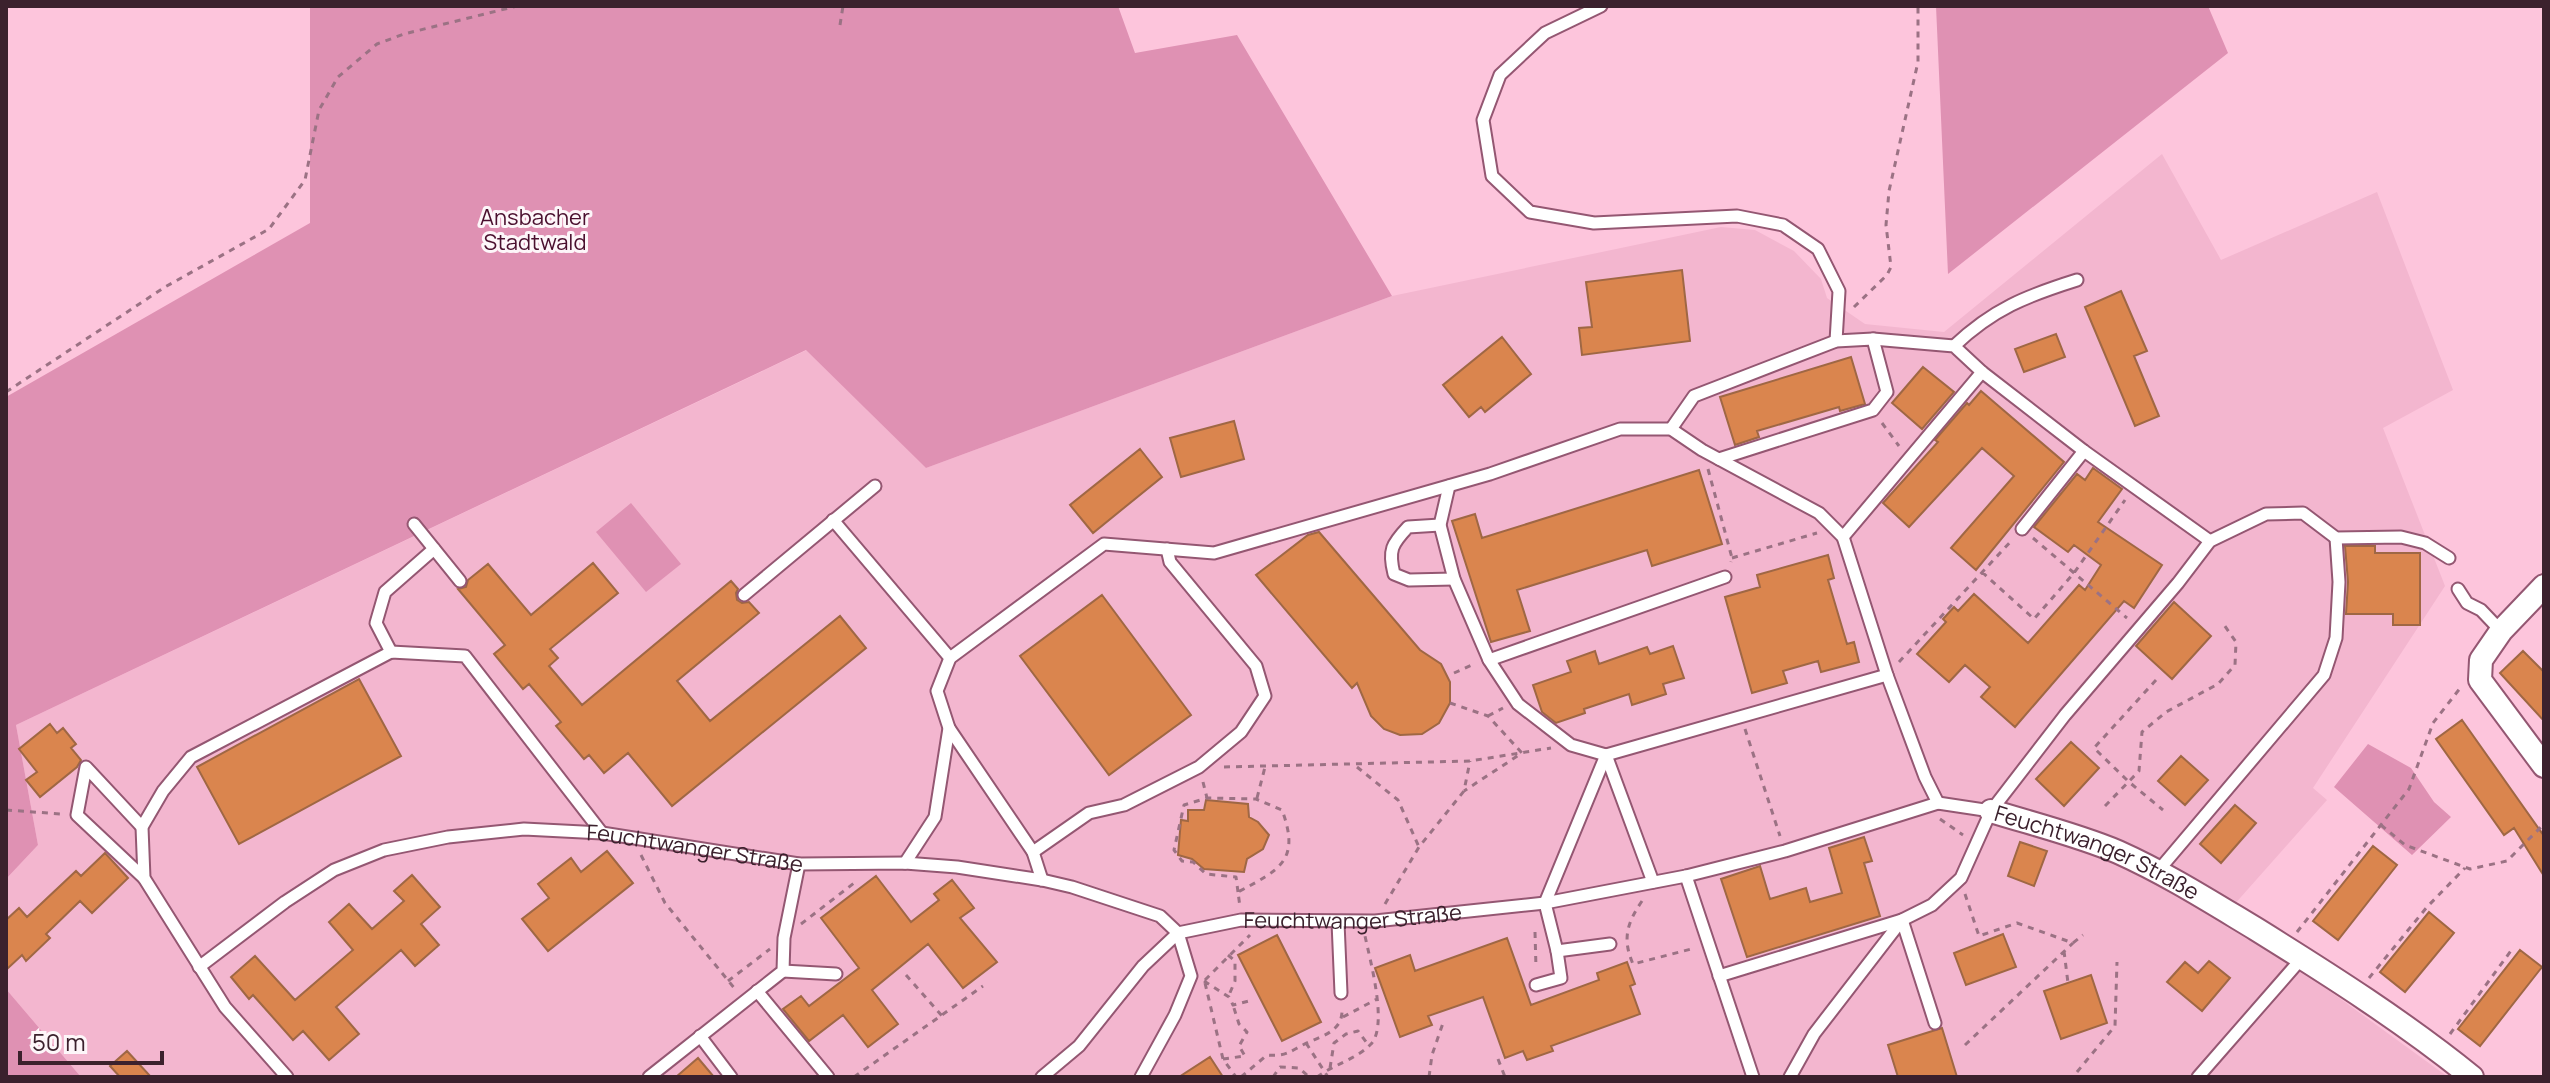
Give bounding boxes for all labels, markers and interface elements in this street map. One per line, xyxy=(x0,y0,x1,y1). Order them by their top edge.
park label: Ansbacher Stadtwald xyxy=(480,202,590,257)
street label: Feuchtwanger Straße xyxy=(1991,798,2205,907)
street label: Feuchtwanger Straße xyxy=(586,817,805,879)
street label: Feuchtwanger Straße xyxy=(1243,897,1463,937)
scale bar xyxy=(20,1015,162,1065)
text: 50 m xyxy=(32,1025,86,1058)

